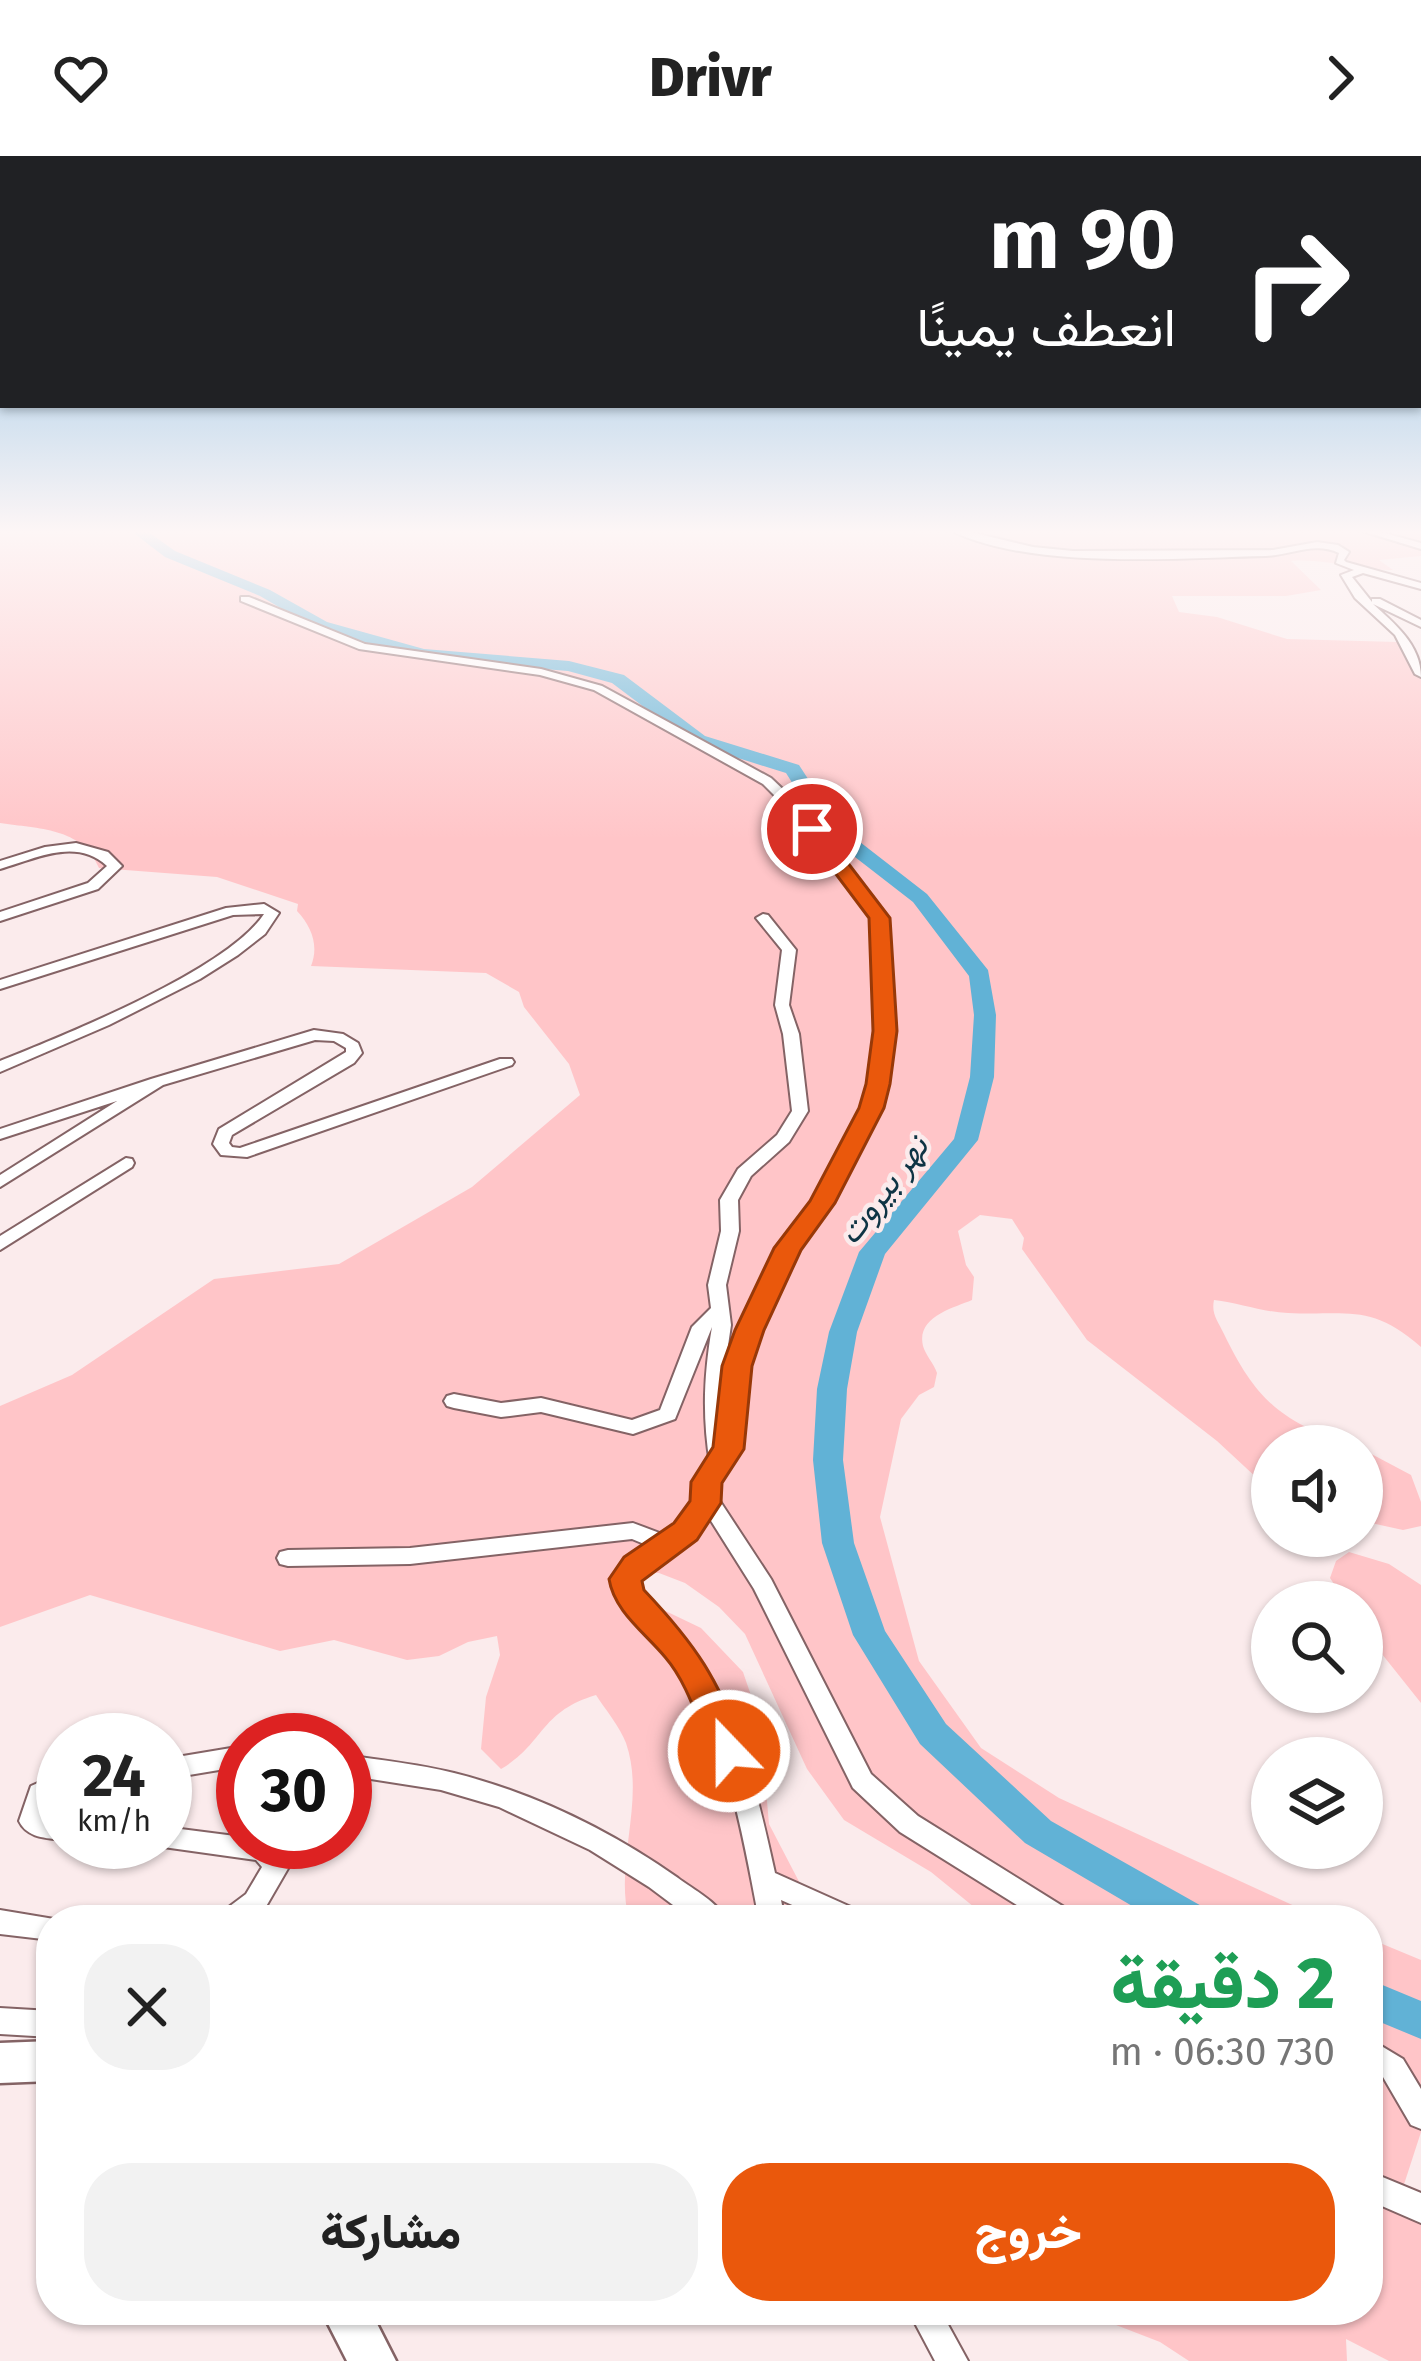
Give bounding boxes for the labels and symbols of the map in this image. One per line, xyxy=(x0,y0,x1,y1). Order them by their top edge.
pin xyxy=(761,778,863,880)
water label: نهر بيروت xyxy=(829,1126,938,1252)
position arrow xyxy=(666,1688,792,1814)
speed limit sign: 30 xyxy=(216,1713,372,1869)

